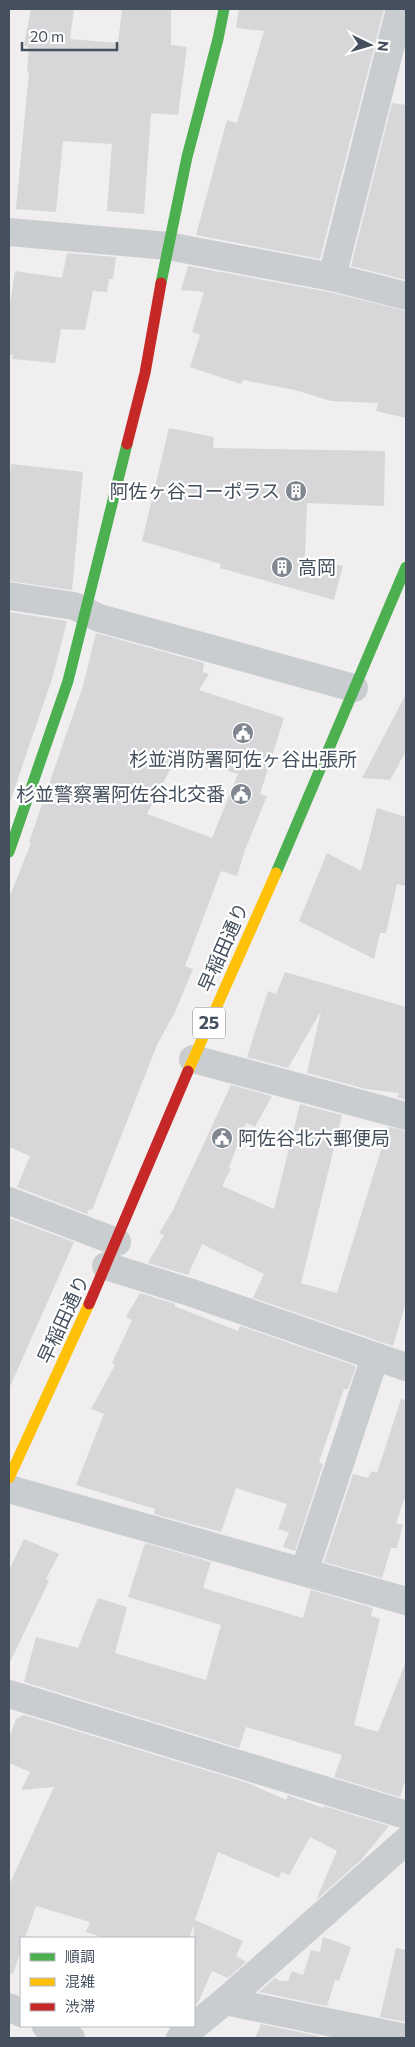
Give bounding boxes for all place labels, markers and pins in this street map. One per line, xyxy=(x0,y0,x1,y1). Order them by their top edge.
place label: 阿佐ヶ谷コーポラス xyxy=(109,479,280,502)
building icon: 阿佐ヶ谷コーポラス xyxy=(284,479,308,503)
building icon: 高岡 xyxy=(270,555,294,579)
place label: 高岡 xyxy=(298,555,336,578)
public building icon: 杉並消防署阿佐ヶ谷出張所 xyxy=(231,721,255,745)
place label: 杉並消防署阿佐ヶ谷出張所 xyxy=(129,747,357,770)
place label: 杉並警察署阿佐谷北交番 xyxy=(16,782,225,805)
public building icon: 杉並警察署阿佐谷北交番 xyxy=(229,782,253,806)
public building icon: 阿佐谷北六郵便局 xyxy=(210,1126,234,1150)
place label: 阿佐谷北六郵便局 xyxy=(238,1126,390,1149)

